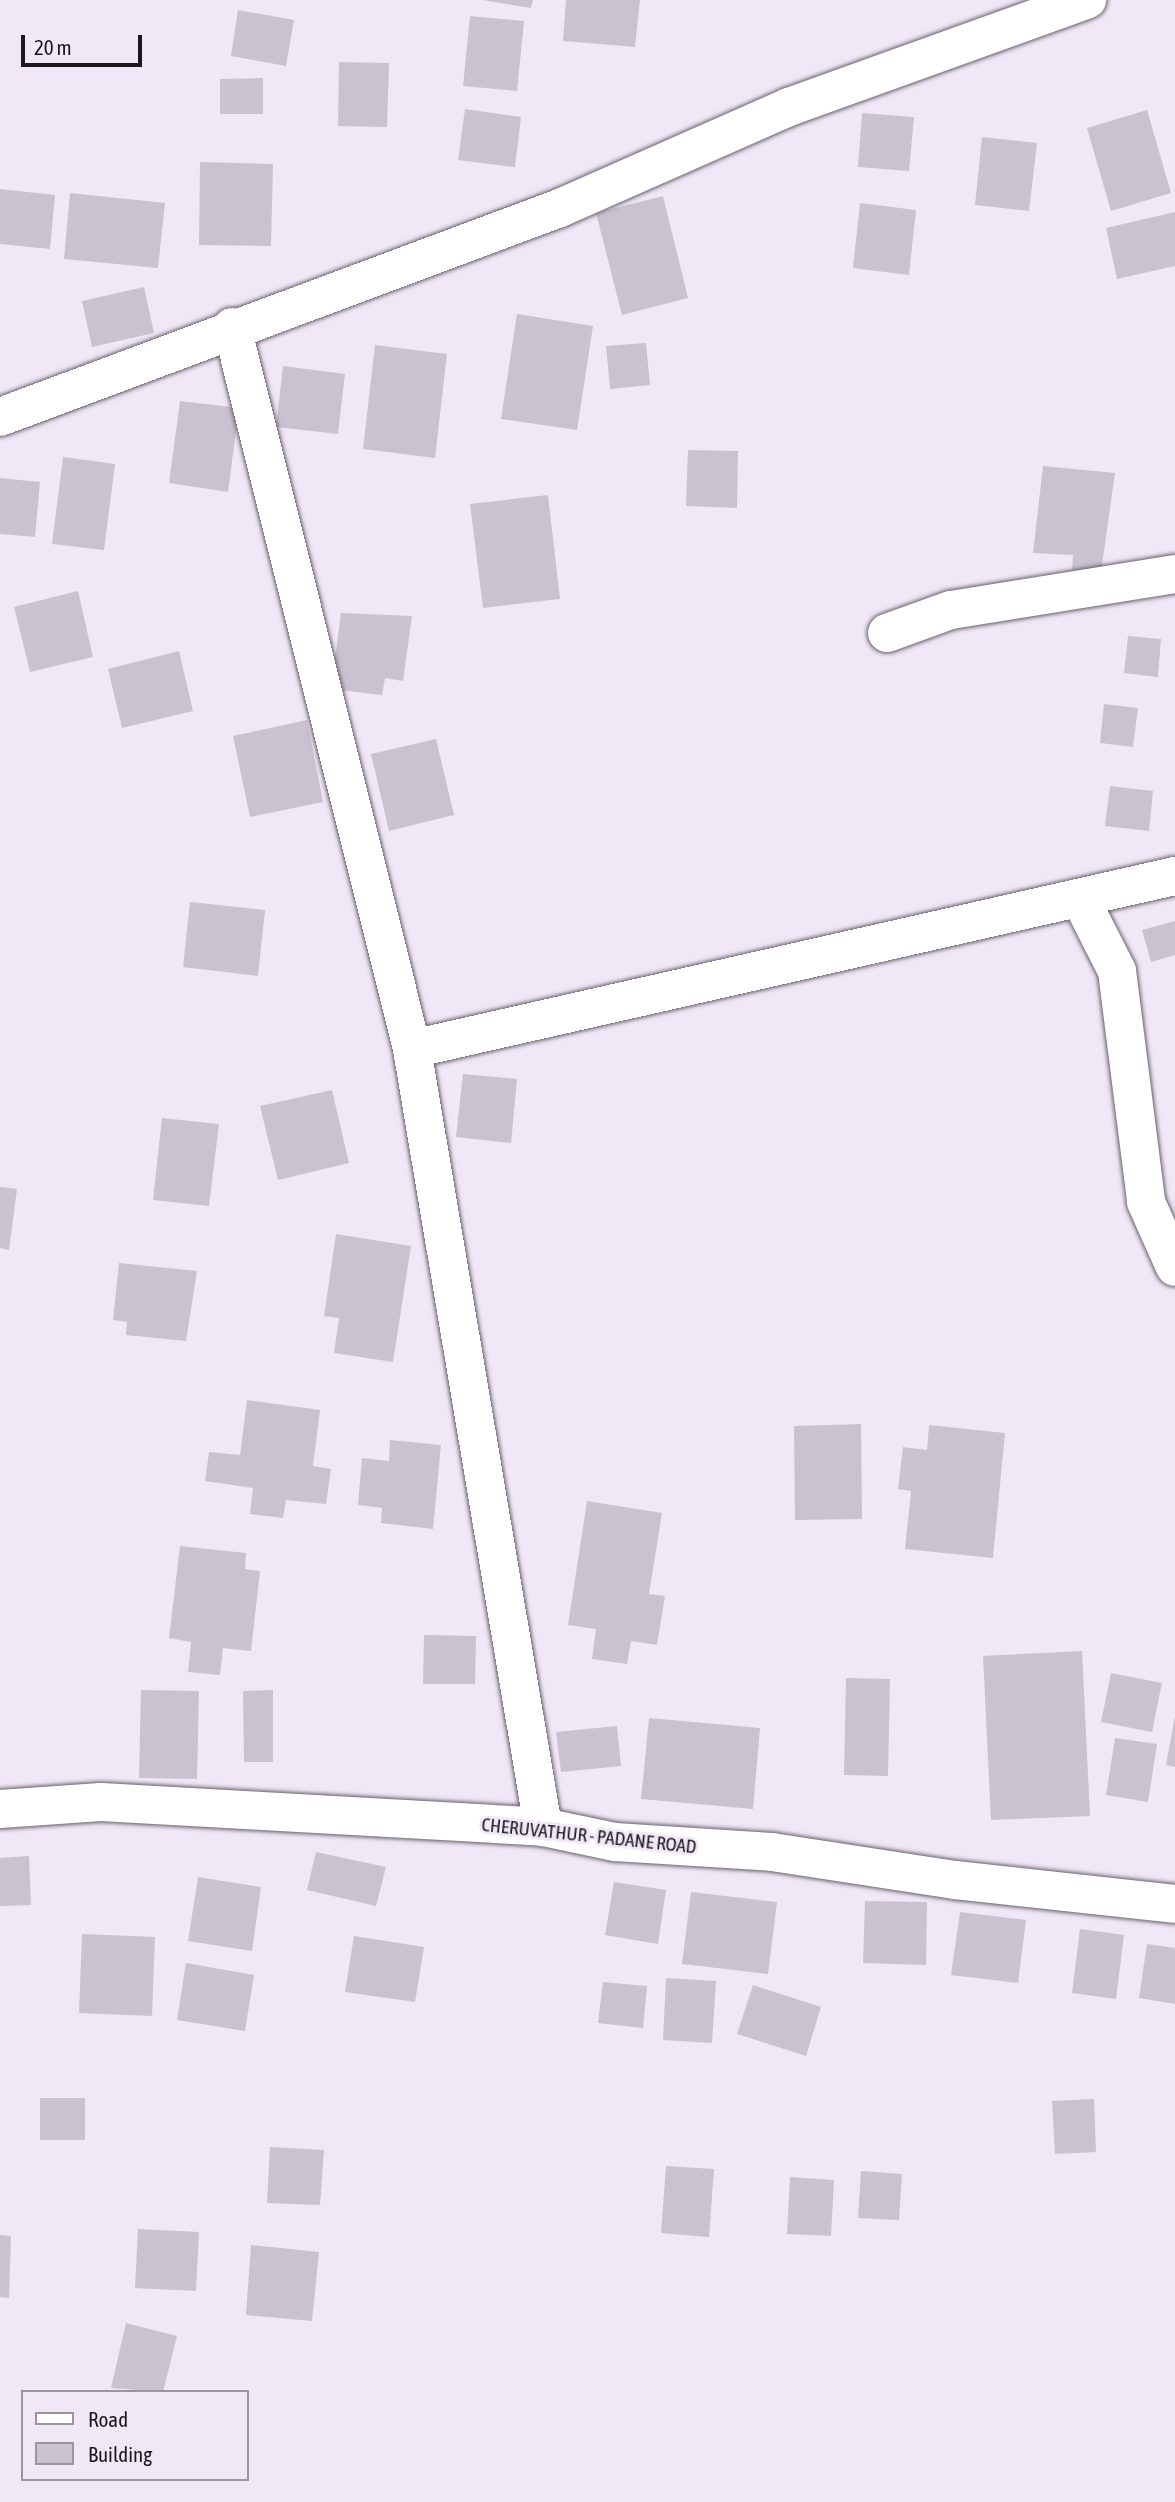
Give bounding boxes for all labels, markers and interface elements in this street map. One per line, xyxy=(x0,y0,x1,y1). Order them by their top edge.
scale bar xyxy=(24,21,145,65)
text: 20 m xyxy=(34,35,72,59)
street label: CHERUVATHUR - PADANE ROAD xyxy=(480,1813,698,1859)
legend xyxy=(21,2390,248,2481)
text: Road xyxy=(88,2407,128,2431)
text: Building xyxy=(88,2442,152,2466)

